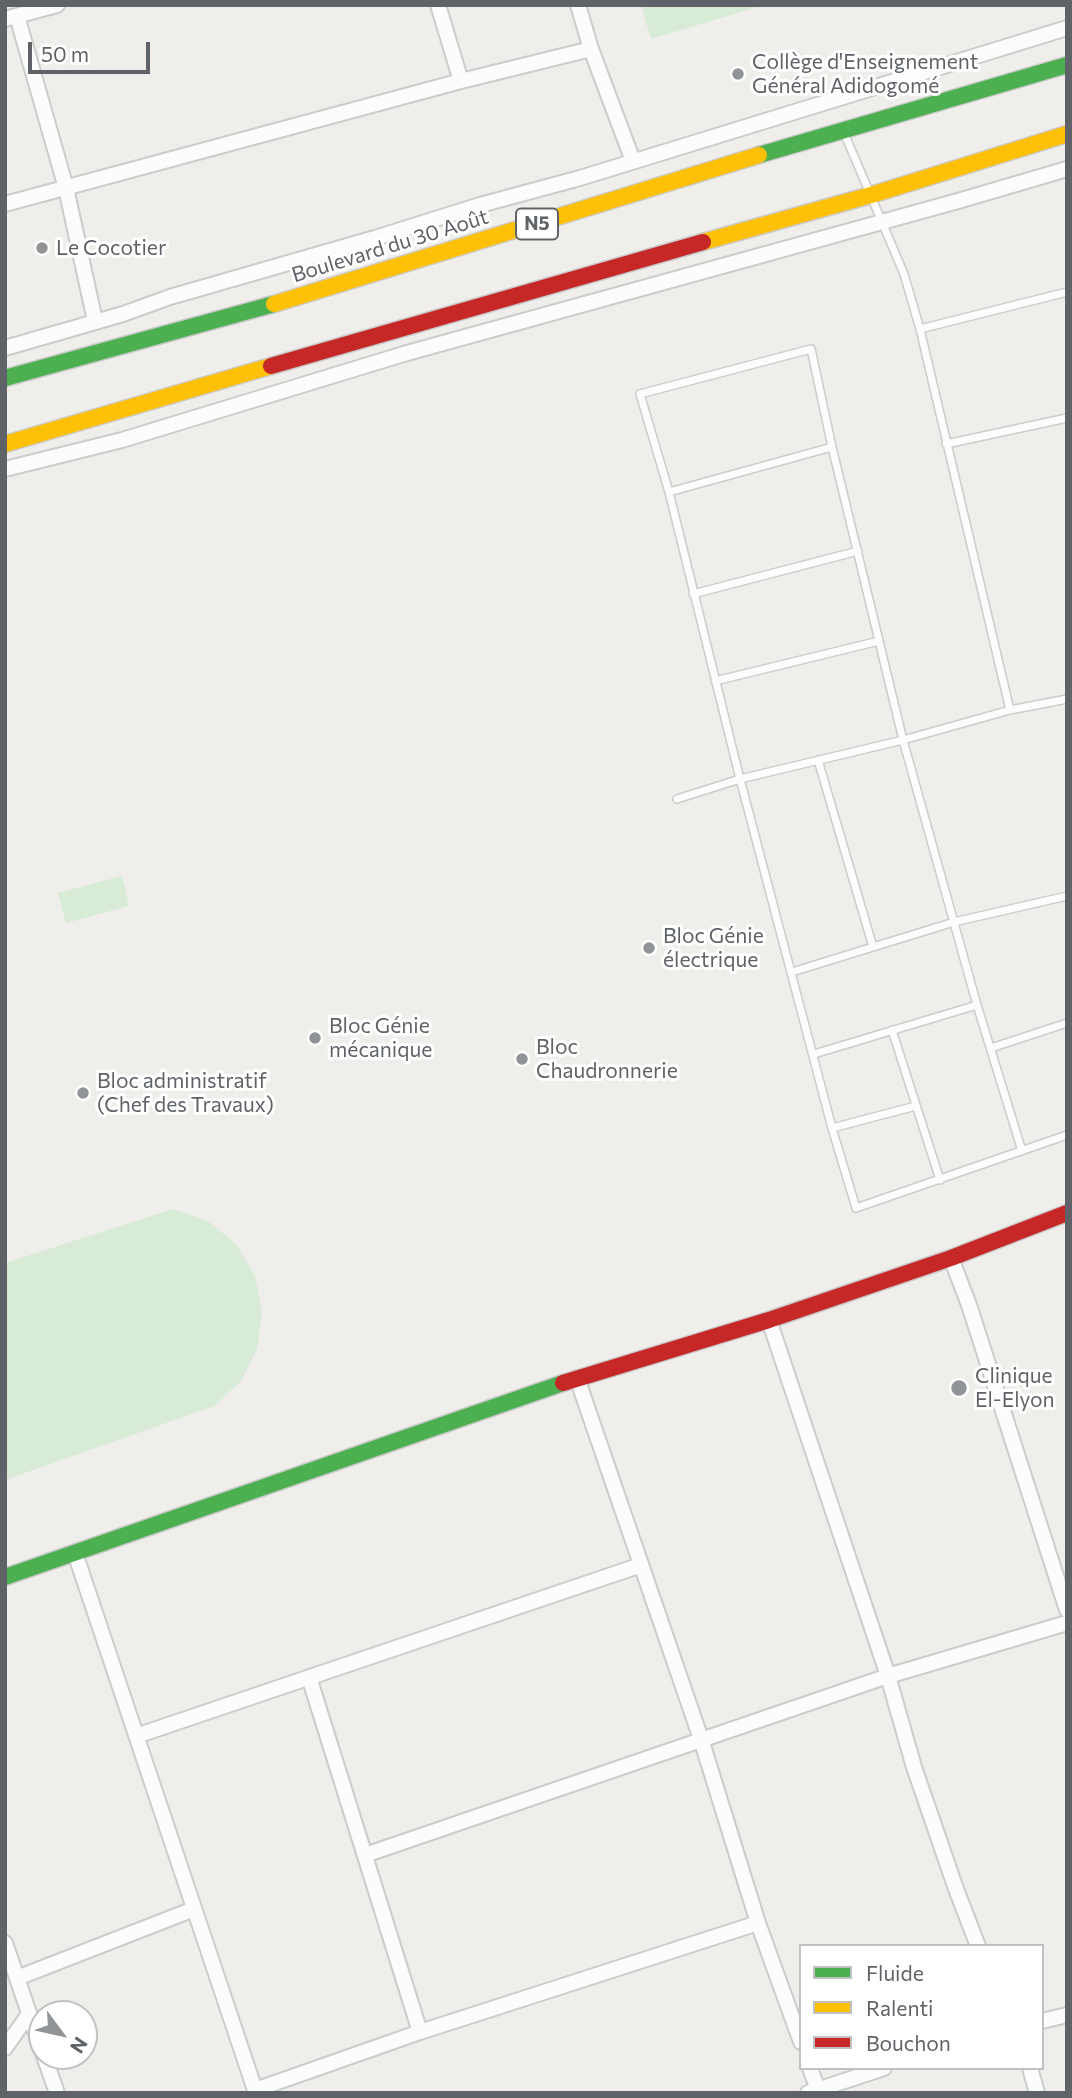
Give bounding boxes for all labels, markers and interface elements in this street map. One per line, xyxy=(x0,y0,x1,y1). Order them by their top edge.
scale bar xyxy=(32,28,154,72)
text: 50 m xyxy=(41,41,89,66)
place label: Collège d'Enseignement Général Adidogomé xyxy=(752,49,978,99)
marker: Collège d'Enseignement Général Adidogomé xyxy=(730,66,746,82)
street label: Boulevard du 30 Août xyxy=(289,204,491,288)
road number: N5 xyxy=(516,208,558,240)
place label: Le Cocotier xyxy=(56,235,166,261)
marker: Le Cocotier xyxy=(34,240,50,256)
place label: Bloc Génie électrique xyxy=(663,923,764,973)
marker: Bloc Génie électrique xyxy=(641,940,657,956)
place label: Bloc Génie mécanique xyxy=(329,1013,432,1063)
marker: Bloc Génie mécanique xyxy=(307,1030,323,1046)
place label: Bloc Chaudronnerie xyxy=(536,1034,678,1084)
marker: Bloc Chaudronnerie xyxy=(514,1051,530,1067)
place label: Bloc administratif (Chef des Travaux) xyxy=(97,1068,274,1118)
marker: Bloc administratif (Chef des Travaux) xyxy=(75,1085,91,1101)
place label: Clinique El-Elyon xyxy=(975,1363,1055,1413)
marker: Clinique El-Elyon xyxy=(949,1378,969,1398)
legend xyxy=(799,1944,1044,2070)
text: Fluide xyxy=(866,1960,924,1985)
text: Ralenti xyxy=(866,1995,933,2020)
north arrow xyxy=(28,2000,98,2070)
text: Bouchon xyxy=(866,2030,951,2055)
text: N xyxy=(66,2033,93,2058)

